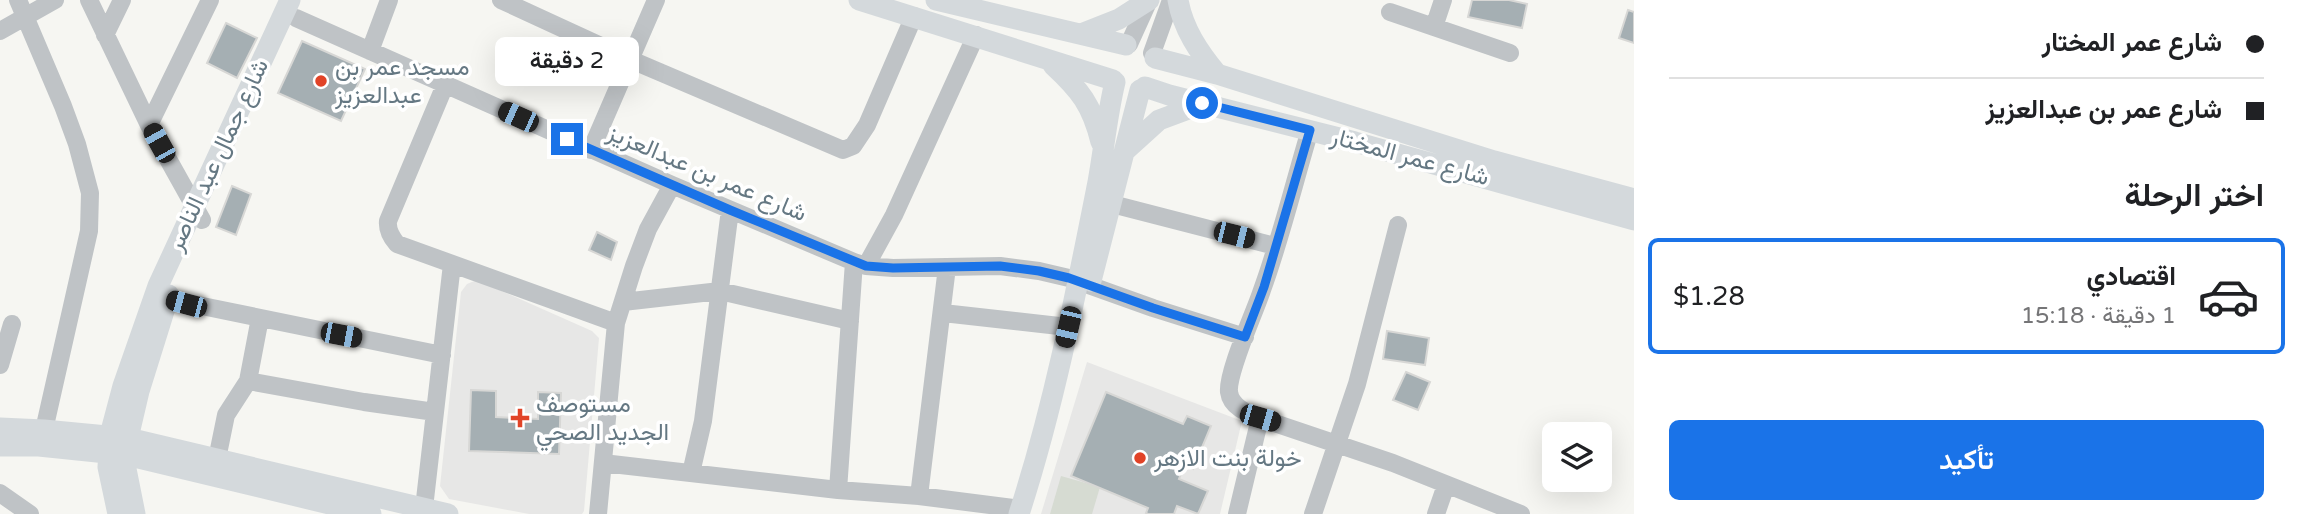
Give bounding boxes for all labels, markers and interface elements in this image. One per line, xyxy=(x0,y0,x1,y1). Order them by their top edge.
text: شارع عمر المختار xyxy=(2042,27,2222,58)
callout: 2 دقيقة xyxy=(495,38,639,86)
text: 2 دقيقة xyxy=(530,47,604,75)
place label: مسجد عمر بن عبدالعزيز xyxy=(334,53,470,110)
street label: شارع جمال عبد الناصر xyxy=(160,55,276,257)
marker: مسجد عمر بن عبدالعزيز xyxy=(313,73,329,89)
route start xyxy=(1186,87,1218,119)
text: شارع عمر بن عبدالعزيز xyxy=(1986,94,2222,125)
car xyxy=(495,99,542,135)
street label: شارع عمر بن عبدالعزيز xyxy=(602,118,811,229)
car xyxy=(140,120,179,166)
street label: شارع عمر المختار xyxy=(1327,122,1492,193)
route end xyxy=(551,123,583,155)
text: اختر الرحلة xyxy=(2124,177,2264,215)
car xyxy=(1212,220,1257,250)
text: اقتصادي xyxy=(2087,261,2176,292)
icon: car xyxy=(2197,265,2260,328)
text: $1.28 xyxy=(1673,281,1745,312)
car xyxy=(163,288,210,320)
text: 1 دقيقة · 15:18 xyxy=(2021,302,2176,330)
car xyxy=(1054,304,1083,350)
car xyxy=(319,321,364,349)
place label: مستوصف الجديد الصحي xyxy=(536,390,669,451)
car xyxy=(1237,402,1284,434)
marker: مستوصف الجديد الصحي xyxy=(510,408,530,428)
button: تأكيد xyxy=(1669,420,2264,500)
map controls xyxy=(1542,422,1612,492)
button: layers xyxy=(1542,422,1612,492)
place label: خولة بنت الازهر xyxy=(1153,444,1302,473)
marker: خولة بنت الازهر xyxy=(1132,450,1148,466)

